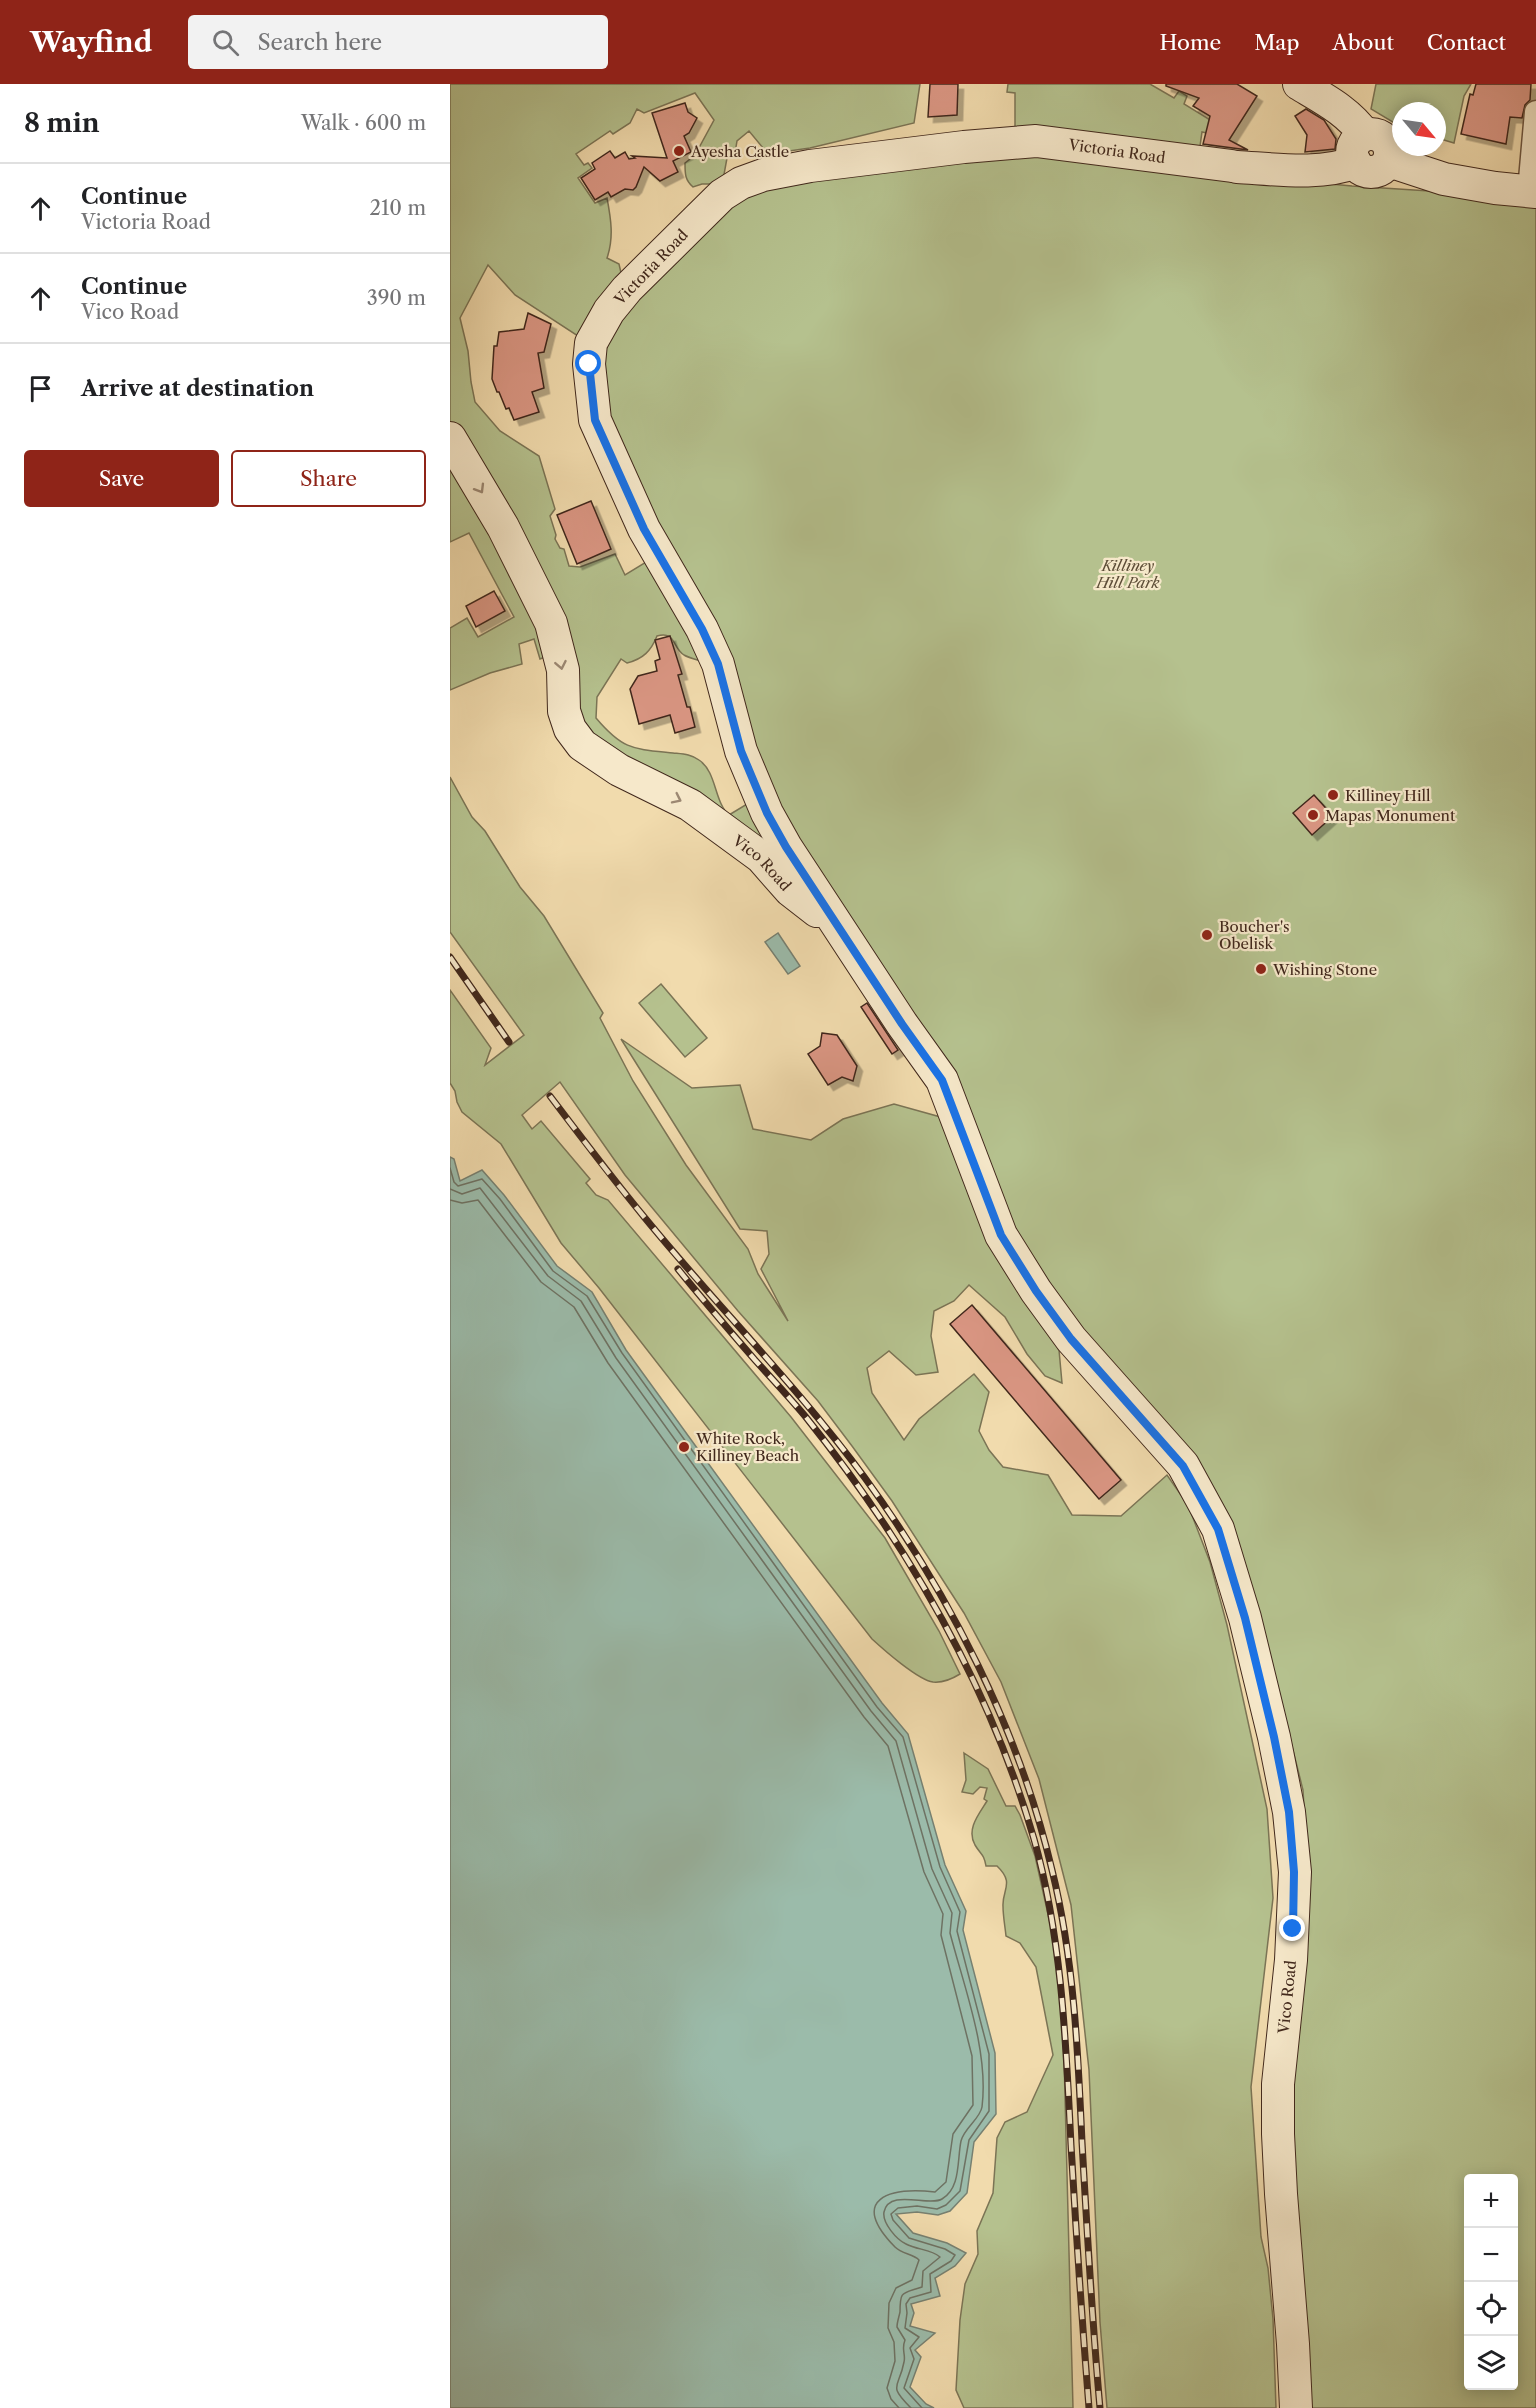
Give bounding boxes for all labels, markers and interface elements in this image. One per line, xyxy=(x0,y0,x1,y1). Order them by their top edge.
search box xyxy=(188,15,608,69)
text: Wayfind xyxy=(30,25,152,59)
icon: search xyxy=(209,26,242,59)
text: Search here xyxy=(257,29,382,56)
text: Home xyxy=(1160,30,1221,55)
text: Map xyxy=(1254,30,1299,55)
text: About xyxy=(1332,30,1394,55)
text: Contact xyxy=(1427,30,1506,55)
north arrow xyxy=(1392,102,1446,156)
text: 8 min xyxy=(24,107,100,139)
text: Walk · 600 m xyxy=(301,111,426,135)
street label: Victoria Road xyxy=(1066,135,1167,167)
place label: Ayesha Castle xyxy=(690,142,789,161)
marker: Ayesha Castle xyxy=(672,144,686,158)
text: Continue xyxy=(81,183,187,210)
icon: ahead xyxy=(24,192,57,225)
text: 210 m xyxy=(369,196,426,220)
text: Victoria Road xyxy=(81,210,211,234)
street label: Victoria Road xyxy=(610,225,692,309)
text: Continue xyxy=(81,273,187,300)
icon: ahead xyxy=(24,282,57,315)
text: 390 m xyxy=(367,286,426,310)
text: Vico Road xyxy=(81,300,179,324)
route start xyxy=(575,350,601,376)
icon: arrive xyxy=(24,372,57,405)
text: Arrive at destination xyxy=(81,375,314,402)
button: Save xyxy=(24,450,219,507)
button: Share xyxy=(231,450,426,507)
one-way arrow xyxy=(473,483,484,493)
park label: Killiney Hill Park xyxy=(1095,556,1160,592)
one-way arrow xyxy=(554,660,567,670)
place label: Killiney Hill xyxy=(1345,786,1431,805)
marker: Killiney Hill xyxy=(1326,788,1340,802)
one-way arrow xyxy=(671,791,682,803)
place label: Mapas Monument xyxy=(1325,806,1456,825)
marker: Mapas Monument xyxy=(1306,808,1320,822)
street label: Vico Road xyxy=(729,830,796,895)
place label: Boucher's Obelisk xyxy=(1219,917,1290,953)
marker: Boucher's Obelisk xyxy=(1200,928,1214,942)
place label: Wishing Stone xyxy=(1272,960,1377,979)
marker: Wishing Stone xyxy=(1254,962,1268,976)
place label: White Rock, Killiney Beach xyxy=(695,1429,800,1465)
marker: White Rock, Killiney Beach xyxy=(677,1440,691,1454)
route end xyxy=(1279,1915,1305,1941)
street label: Vico Road xyxy=(1274,1959,1300,2036)
map controls xyxy=(1464,2174,1518,2390)
button: + xyxy=(1464,2174,1518,2228)
button: − xyxy=(1464,2228,1518,2282)
button: locate xyxy=(1464,2282,1518,2336)
button: layers xyxy=(1464,2336,1518,2390)

